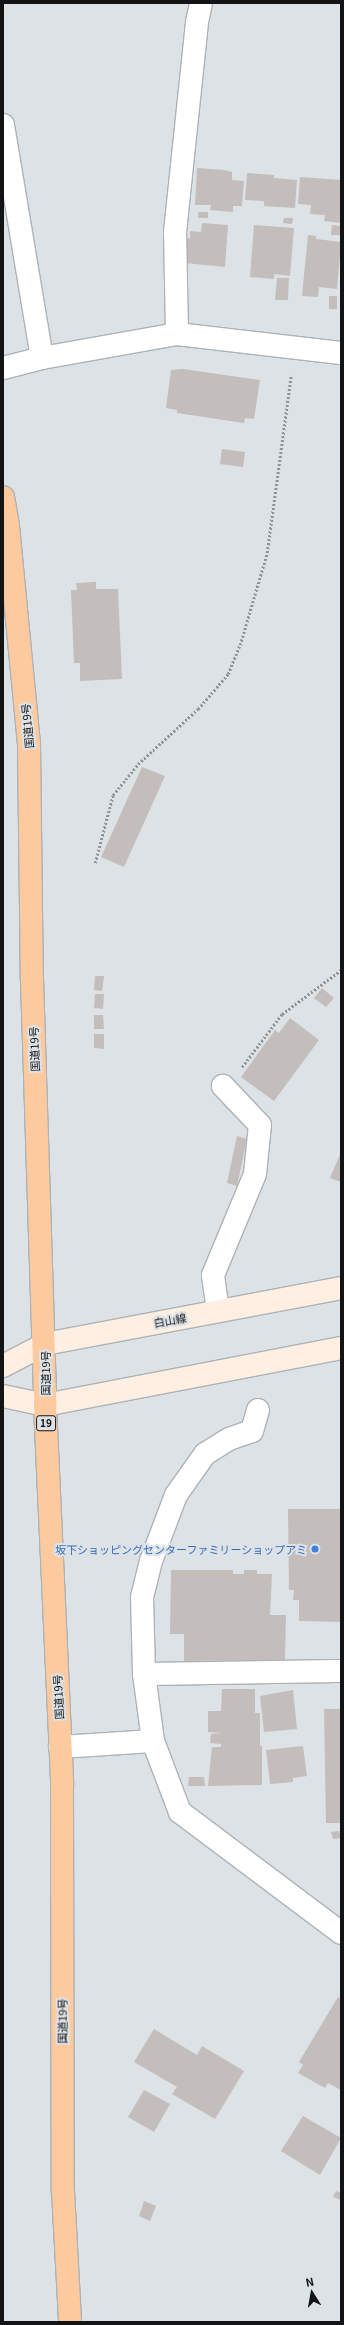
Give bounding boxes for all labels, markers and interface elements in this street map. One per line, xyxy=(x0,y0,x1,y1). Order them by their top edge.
street label: 国道19号 xyxy=(18,703,36,749)
street label: 国道19号 xyxy=(27,1026,41,1072)
street label: 白山線 xyxy=(153,1311,187,1329)
street label: 国道19号 xyxy=(38,1350,52,1396)
road number: 19 xyxy=(36,1415,56,1431)
place label: 坂下ショッピングセンターファミリーショップアミ xyxy=(54,1542,307,1556)
marker: 坂下ショッピングセンターファミリーショップアミ xyxy=(310,1544,320,1554)
street label: 国道19号 xyxy=(50,1674,66,1720)
street label: 国道19号 xyxy=(55,1998,69,2044)
north arrow xyxy=(292,2273,332,2313)
text: N xyxy=(304,2273,315,2290)

